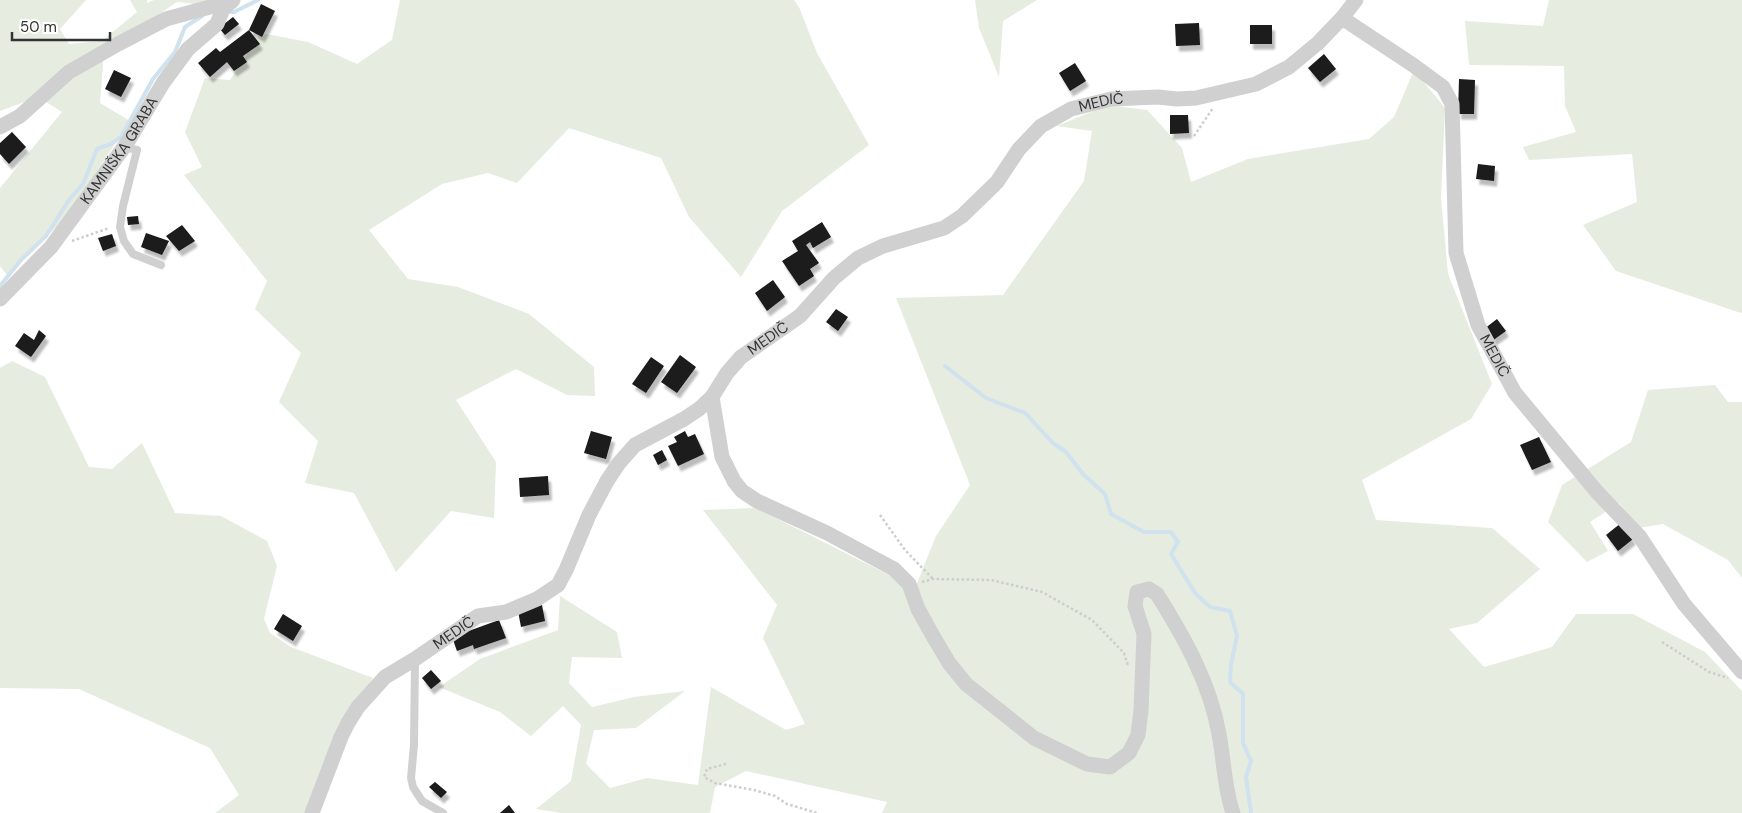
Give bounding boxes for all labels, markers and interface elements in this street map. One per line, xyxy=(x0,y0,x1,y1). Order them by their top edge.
scale bar xyxy=(12,10,110,42)
text: 50 m xyxy=(20,17,57,37)
street label: MEDIČ xyxy=(1076,88,1124,117)
street label: KAMNIŠKA GRABA xyxy=(76,93,162,208)
street label: MEDIČ xyxy=(743,317,793,360)
street label: MEDIČ xyxy=(1475,331,1515,381)
street label: MEDIČ xyxy=(429,611,478,654)

